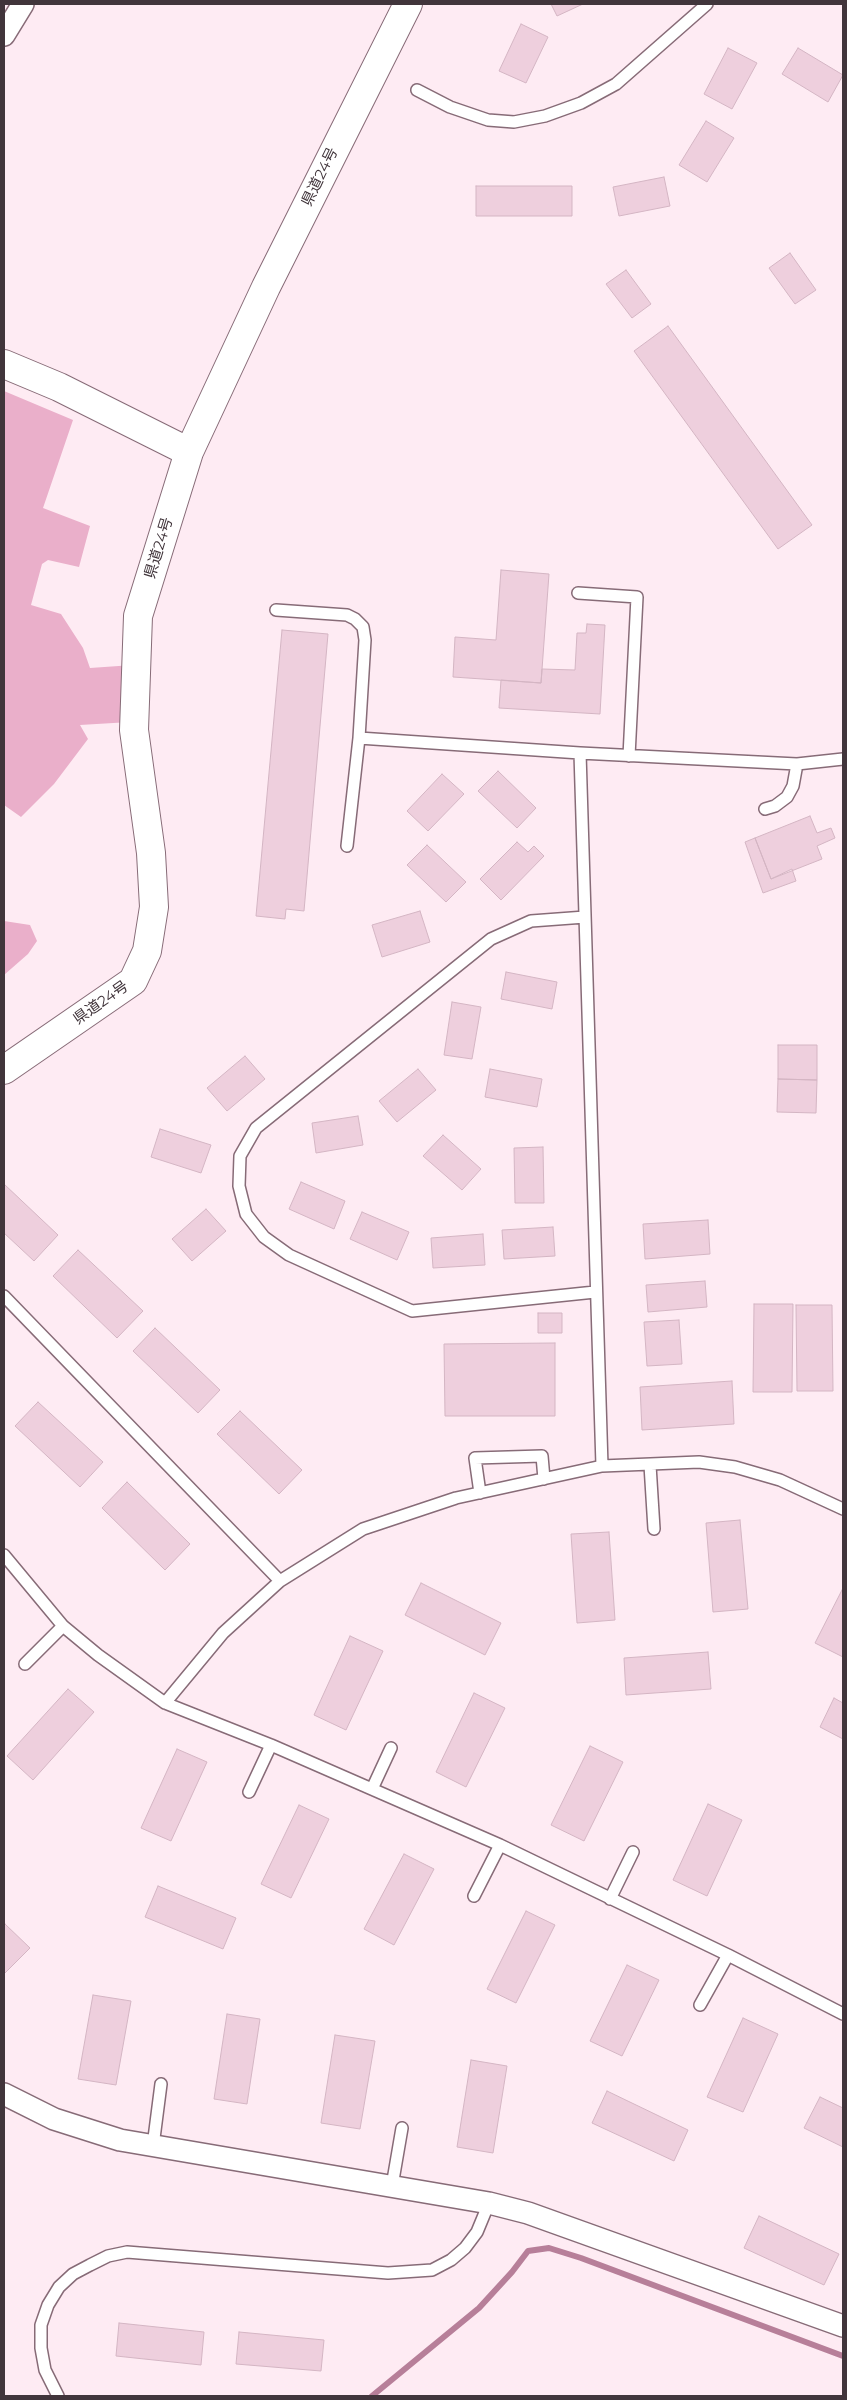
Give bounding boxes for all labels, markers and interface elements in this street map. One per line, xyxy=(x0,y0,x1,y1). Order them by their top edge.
street label: 県道24号 xyxy=(298,145,342,209)
street label: 県道24号 xyxy=(141,515,177,581)
street label: 県道24号 xyxy=(70,978,132,1028)

